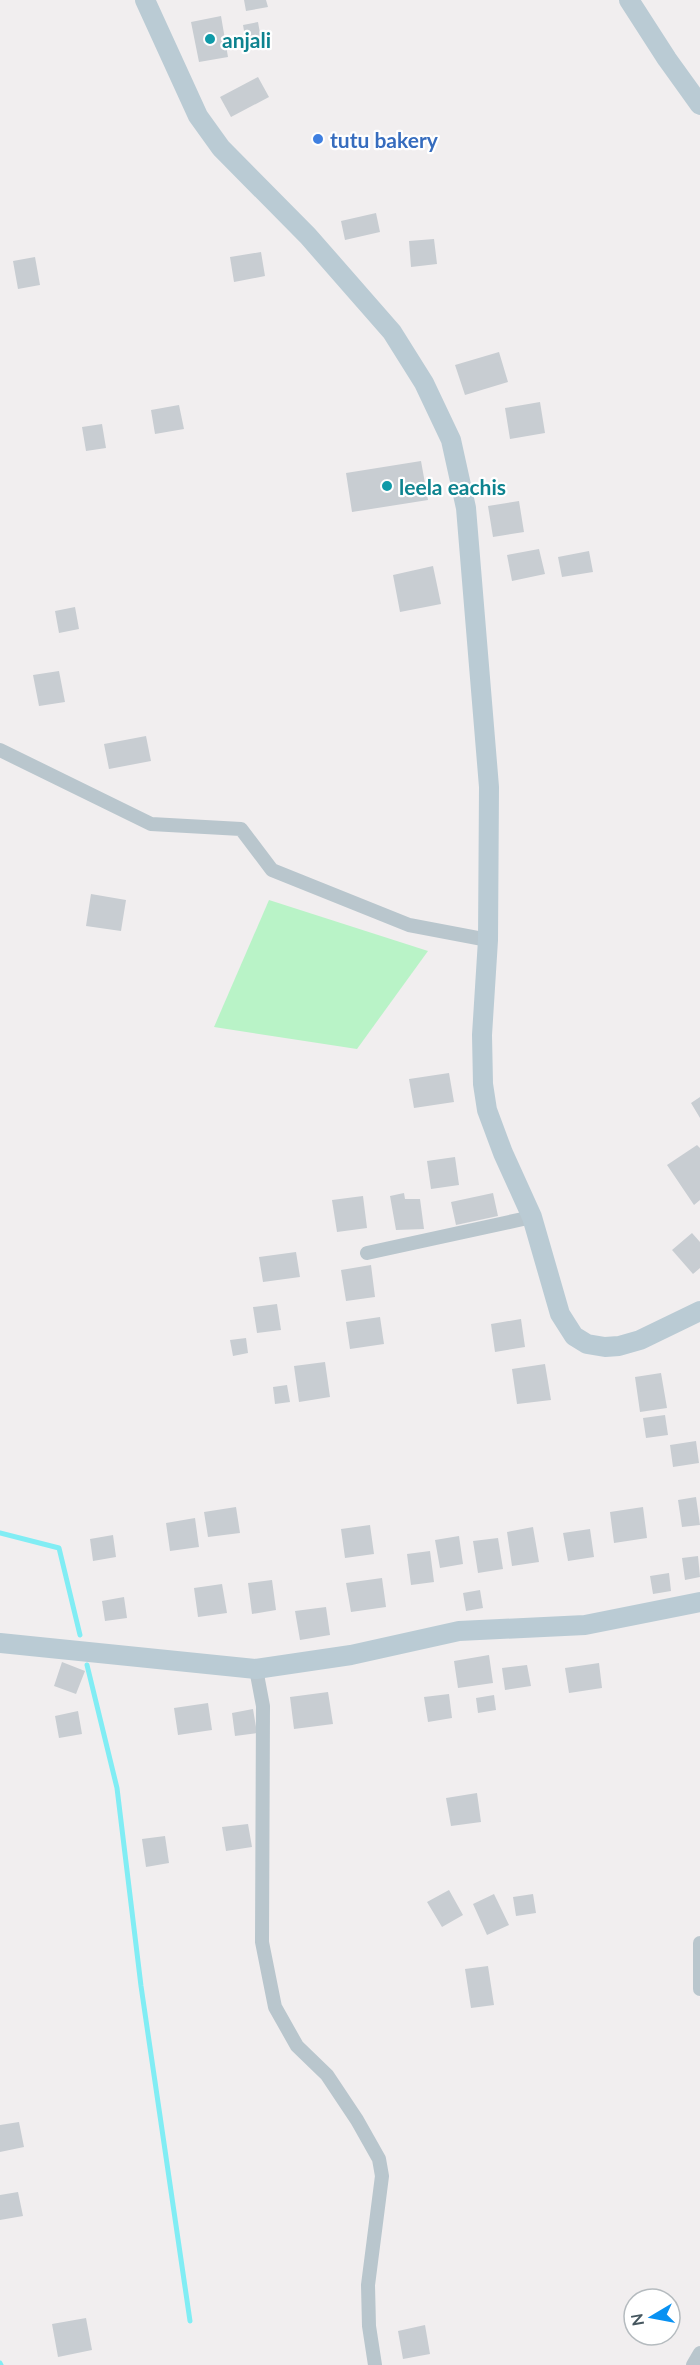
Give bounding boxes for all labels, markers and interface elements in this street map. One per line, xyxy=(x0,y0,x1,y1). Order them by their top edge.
place label: anjali xyxy=(222,27,271,52)
marker: anjali xyxy=(203,32,217,46)
place label: tutu bakery xyxy=(330,127,439,152)
marker: tutu bakery xyxy=(311,132,325,146)
place label: leela eachis xyxy=(399,474,506,499)
marker: leela eachis xyxy=(380,479,394,493)
north arrow xyxy=(622,2287,682,2347)
text: N xyxy=(626,2312,647,2327)

